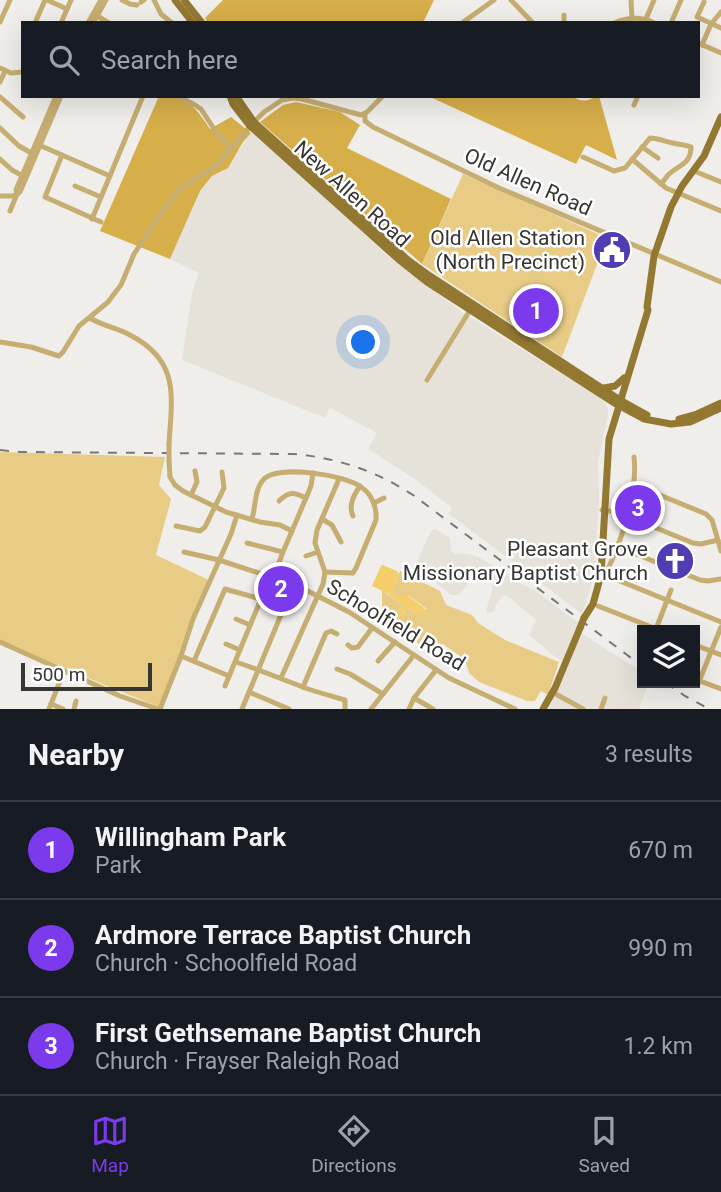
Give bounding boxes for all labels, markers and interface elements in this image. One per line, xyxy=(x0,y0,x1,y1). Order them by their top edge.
search box xyxy=(21,21,700,98)
icon: search xyxy=(45,41,83,79)
text: Search here xyxy=(101,45,238,75)
street label: New Allen Road xyxy=(289,136,415,252)
street label: Old Allen Road xyxy=(461,143,595,221)
place label: Old Allen Station (North Precinct) xyxy=(430,226,585,274)
public building icon: Old Allen Station (North Precinct) xyxy=(591,229,633,271)
pin: 1 xyxy=(513,285,559,337)
your location xyxy=(346,325,380,359)
pin: 3 xyxy=(615,482,661,534)
place label: Pleasant Grove Missionary Baptist Church xyxy=(403,537,648,585)
church icon: Pleasant Grove Missionary Baptist Church xyxy=(654,540,696,582)
pin: 2 xyxy=(258,563,304,615)
street label: Schoolfield Road xyxy=(322,574,470,676)
map controls xyxy=(637,625,700,688)
button: layers xyxy=(637,625,700,688)
scale bar xyxy=(21,660,152,692)
text: 500 m xyxy=(32,663,85,686)
text: Nearby xyxy=(28,737,124,772)
text: 3 results xyxy=(605,741,693,768)
text: Willingham Park xyxy=(95,822,286,852)
text: 1 xyxy=(44,837,58,864)
text: 670 m xyxy=(628,837,693,864)
text: Park xyxy=(95,852,141,879)
text: Ardmore Terrace Baptist Church xyxy=(95,920,471,950)
text: 2 xyxy=(44,935,58,962)
text: 990 m xyxy=(628,935,693,962)
text: Church · Schoolfield Road xyxy=(95,950,357,977)
text: First Gethsemane Baptist Church xyxy=(95,1018,481,1048)
text: 3 xyxy=(44,1033,58,1060)
text: 1.2 km xyxy=(624,1033,693,1060)
text: Church · Frayser Raleigh Road xyxy=(95,1048,400,1075)
tab: Map xyxy=(91,1112,129,1177)
tab: Directions xyxy=(311,1112,396,1177)
tab: Saved xyxy=(579,1112,630,1177)

